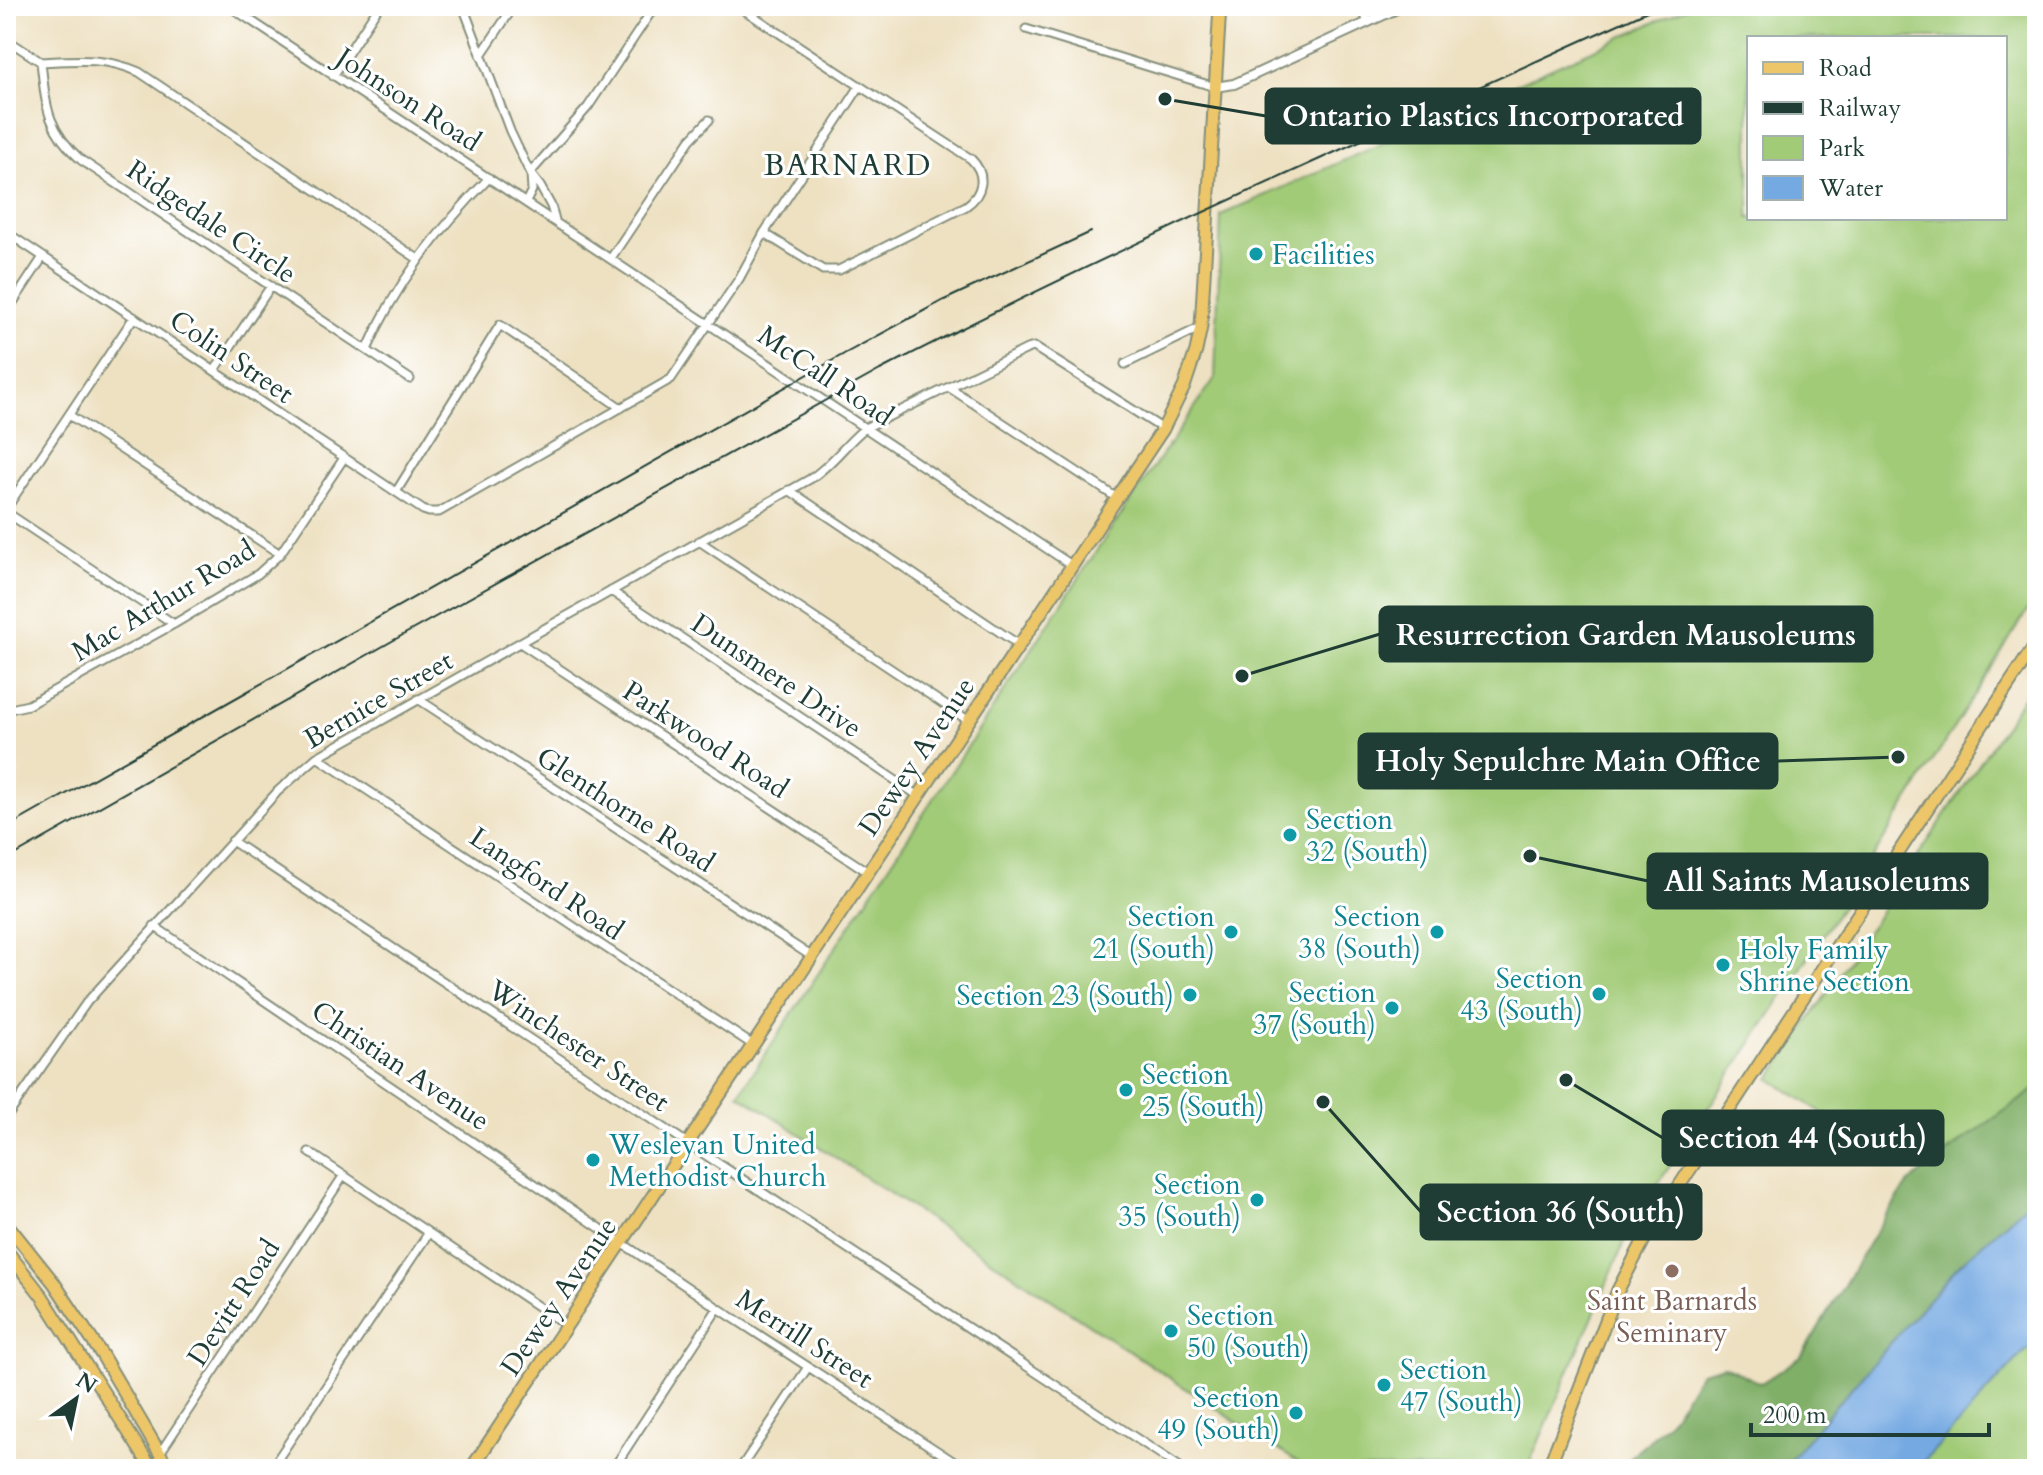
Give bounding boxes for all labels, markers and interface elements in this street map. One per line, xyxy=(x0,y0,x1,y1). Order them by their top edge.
legend xyxy=(1747,36,2007,220)
street label: Johnson Road xyxy=(325,37,488,161)
text: Road xyxy=(1819,52,1872,85)
callout: Ontario Plastics Incorporated xyxy=(1266,89,1700,143)
text: Railway xyxy=(1819,92,1901,125)
text: Ontario Plastics Incorporated xyxy=(1282,96,1684,137)
text: Park xyxy=(1819,132,1865,165)
district label: BARNARD xyxy=(764,145,932,186)
street label: Ridgedale Circle xyxy=(119,151,304,293)
text: Water xyxy=(1818,172,1883,205)
place label: Facilities xyxy=(1272,236,1375,274)
marker: Facilities xyxy=(1247,245,1265,263)
street label: Colin Street xyxy=(162,301,301,412)
street label: McCall Road xyxy=(750,316,901,435)
street label: Mac Arthur Road xyxy=(65,531,262,671)
street label: Dunsmere Drive xyxy=(684,605,869,747)
callout: Resurrection Garden Mausoleums xyxy=(1380,607,1872,661)
text: Resurrection Garden Mausoleums xyxy=(1396,615,1856,656)
street label: Bernice Street xyxy=(297,642,460,758)
street label: Dewey Avenue xyxy=(850,670,984,843)
street label: Parkwood Road xyxy=(615,672,796,808)
callout: Holy Sepulchre Main Office xyxy=(1359,734,1777,788)
street label: Glenthorne Road xyxy=(529,738,722,882)
text: Holy Sepulchre Main Office xyxy=(1375,741,1761,782)
place label: Section 32 (South) xyxy=(1306,801,1429,871)
street label: Langford Road xyxy=(462,818,631,950)
marker: Section 32 (South) xyxy=(1281,826,1299,844)
callout: All Saints Mausoleums xyxy=(1648,854,1987,908)
text: All Saints Mausoleums xyxy=(1664,861,1970,902)
place label: Section 21 (South) xyxy=(1092,898,1215,968)
place label: Section 38 (South) xyxy=(1298,898,1421,968)
marker: Section 21 (South) xyxy=(1222,923,1240,941)
marker: Section 38 (South) xyxy=(1428,923,1446,941)
place label: Holy Family Shrine Section xyxy=(1739,931,1910,1001)
marker: Holy Family Shrine Section xyxy=(1714,956,1732,974)
place label: Section 43 (South) xyxy=(1460,960,1583,1030)
street label: Winchester Street xyxy=(479,970,677,1121)
place label: Section 37 (South) xyxy=(1253,974,1376,1044)
place label: Section 23 (South) xyxy=(956,977,1174,1015)
marker: Section 43 (South) xyxy=(1590,985,1608,1003)
marker: Section 23 (South) xyxy=(1181,986,1199,1004)
street label: Christian Avenue xyxy=(304,992,497,1140)
marker: Section 37 (South) xyxy=(1383,999,1401,1017)
place label: Section 25 (South) xyxy=(1142,1056,1265,1126)
marker: Section 25 (South) xyxy=(1117,1081,1135,1099)
callout: Section 44 (South) xyxy=(1663,1111,1943,1165)
text: Section 44 (South) xyxy=(1679,1118,1927,1159)
place label: Wesleyan United Methodist Church xyxy=(608,1126,826,1196)
marker: Wesleyan United Methodist Church xyxy=(584,1151,602,1169)
place label: Section 35 (South) xyxy=(1118,1166,1241,1236)
callout: Section 36 (South) xyxy=(1421,1185,1701,1239)
marker: Section 35 (South) xyxy=(1248,1191,1266,1209)
text: Section 36 (South) xyxy=(1437,1192,1685,1233)
street label: Dewey Avenue xyxy=(492,1210,626,1383)
street label: Devitt Road xyxy=(179,1232,289,1373)
marker: Saint Barnards Seminary xyxy=(1663,1262,1681,1280)
street label: Merrill Street xyxy=(728,1280,881,1397)
place label: Saint Barnards Seminary xyxy=(1587,1282,1757,1352)
place label: Section 50 (South) xyxy=(1187,1297,1310,1367)
marker: Section 50 (South) xyxy=(1162,1322,1180,1340)
place label: Section 47 (South) xyxy=(1400,1351,1523,1421)
north arrow xyxy=(36,1359,116,1439)
text: N xyxy=(70,1365,103,1401)
marker: Section 47 (South) xyxy=(1375,1376,1393,1394)
place label: Section 49 (South) xyxy=(1157,1379,1280,1449)
scale bar xyxy=(1751,1387,1989,1437)
text: 200 m xyxy=(1763,1399,1827,1432)
marker: Section 49 (South) xyxy=(1287,1404,1305,1422)

